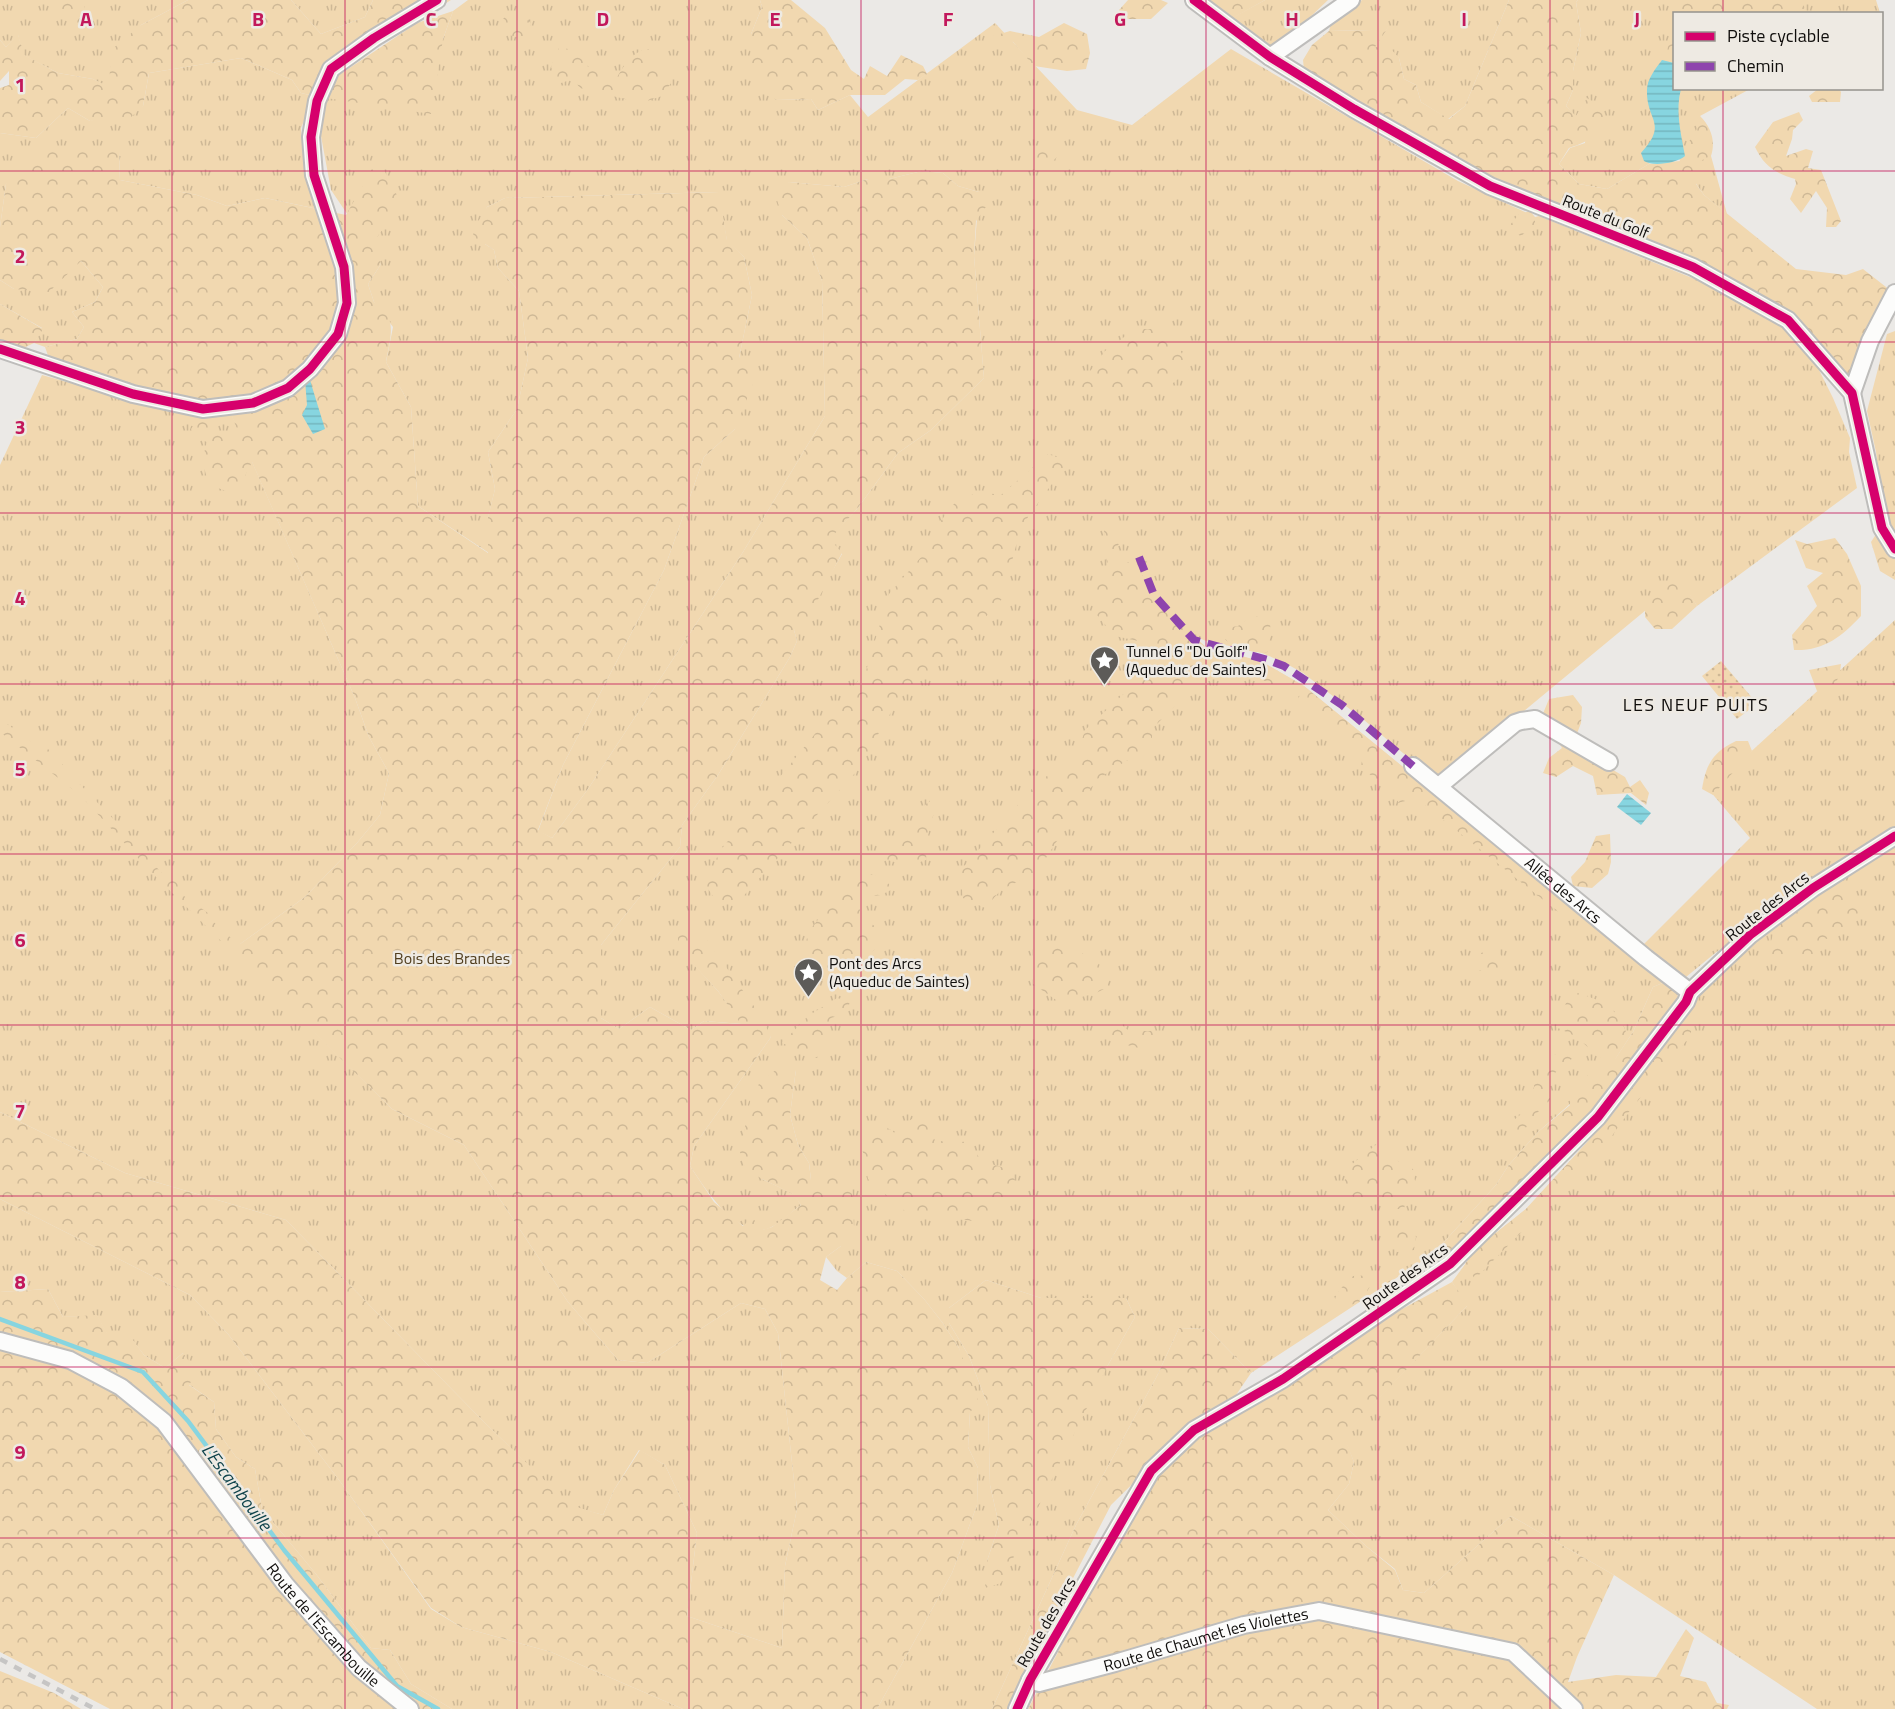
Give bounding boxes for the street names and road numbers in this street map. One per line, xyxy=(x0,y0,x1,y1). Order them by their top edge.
street label: Route du Golf xyxy=(1559,188,1654,245)
street label: Allée des Arcs xyxy=(1520,851,1607,929)
street label: Route des Arcs xyxy=(1720,866,1814,946)
street label: Route des Arcs xyxy=(1357,1237,1453,1315)
street label: Route de l'Escambouille xyxy=(261,1558,385,1693)
street label: Route des Arcs xyxy=(1010,1572,1082,1672)
street label: Route de Chaumet les Violettes xyxy=(1101,1601,1310,1678)

